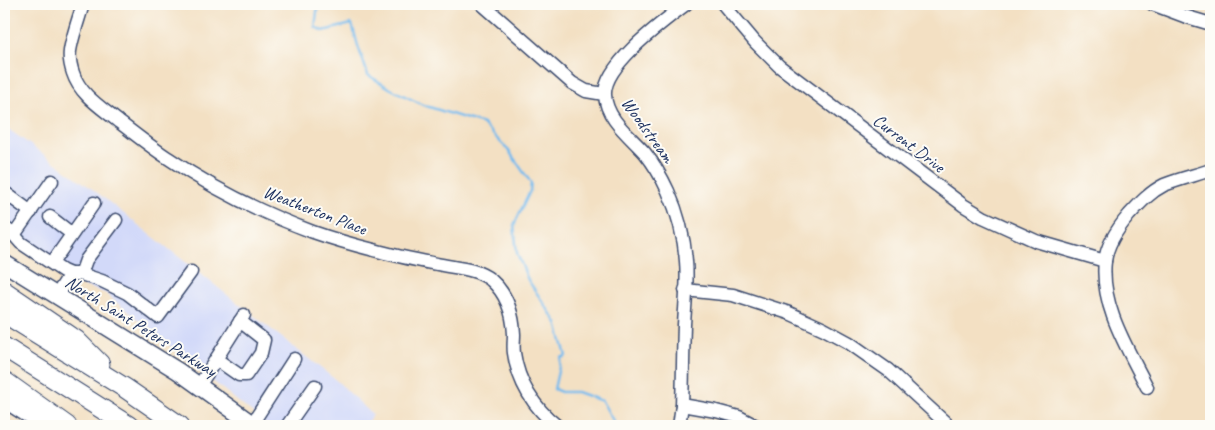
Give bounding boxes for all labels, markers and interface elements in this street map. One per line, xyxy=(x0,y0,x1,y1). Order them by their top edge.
street label: Woodstream xyxy=(617,93,680,168)
street label: Current Drive xyxy=(869,109,950,178)
street label: Weatherton Place xyxy=(261,180,371,240)
street label: North Saint Peters Parkway xyxy=(61,271,222,382)

